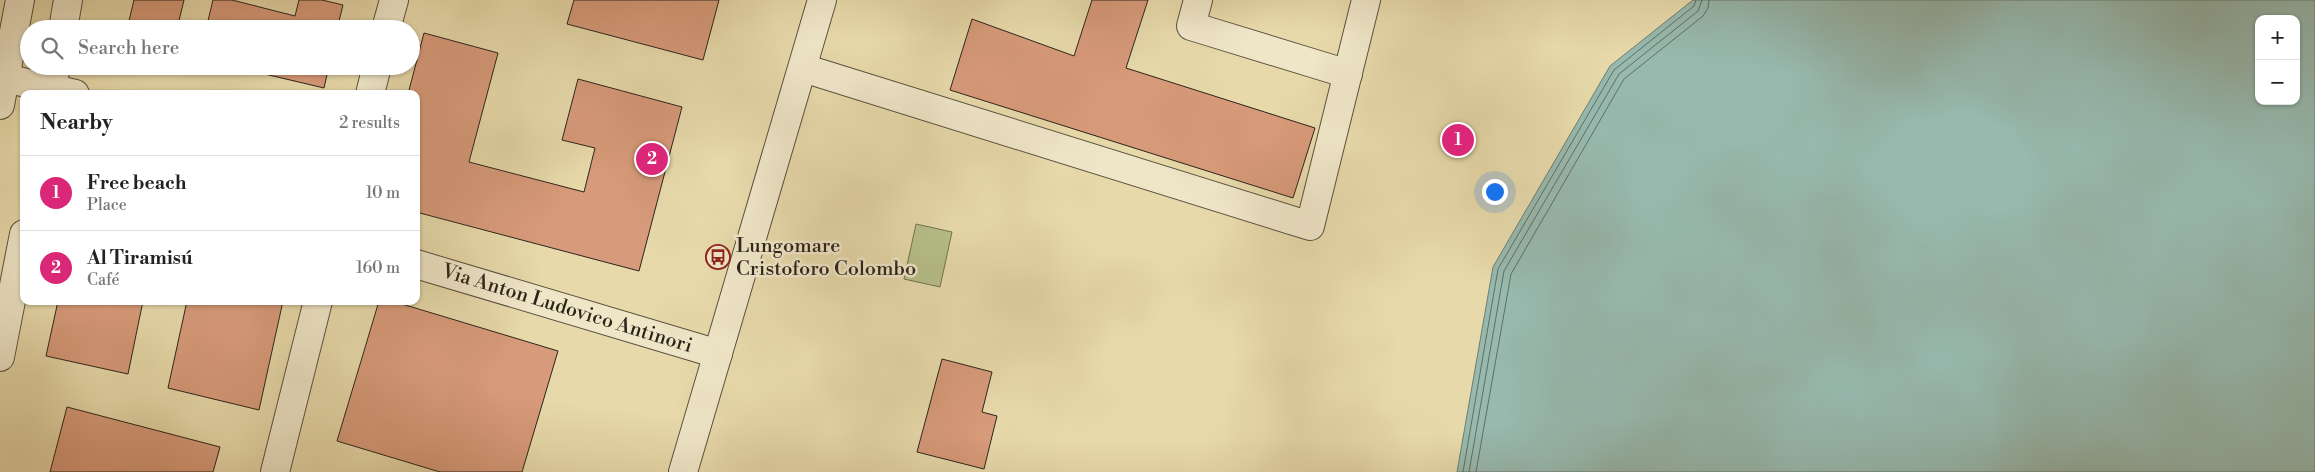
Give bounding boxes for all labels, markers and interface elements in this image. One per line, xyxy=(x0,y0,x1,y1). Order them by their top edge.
map controls xyxy=(2255,15,2300,105)
button: + xyxy=(2255,15,2300,60)
search box xyxy=(20,20,420,75)
icon: search xyxy=(38,34,66,62)
text: Search here xyxy=(78,36,179,60)
button: − xyxy=(2255,60,2300,105)
text: Nearby xyxy=(40,110,113,136)
text: 2 results xyxy=(339,113,400,133)
pin: 1 xyxy=(1442,121,1474,159)
pin: 2 xyxy=(636,140,668,178)
text: Free beach xyxy=(87,171,187,195)
your location xyxy=(1482,179,1508,205)
text: 1 xyxy=(52,183,60,203)
text: 10 m xyxy=(366,183,400,203)
text: Place xyxy=(87,195,127,215)
place label: Lungomare Cristoforo Colombo xyxy=(736,234,916,282)
bus stop icon: Lungomare Cristoforo Colombo xyxy=(705,244,731,270)
text: Al Tiramisú xyxy=(87,246,193,270)
text: 2 xyxy=(51,258,61,278)
text: 160 m xyxy=(356,258,400,278)
street label: Via Anton Ludovico Antinori xyxy=(438,259,696,359)
text: Café xyxy=(87,270,120,290)

